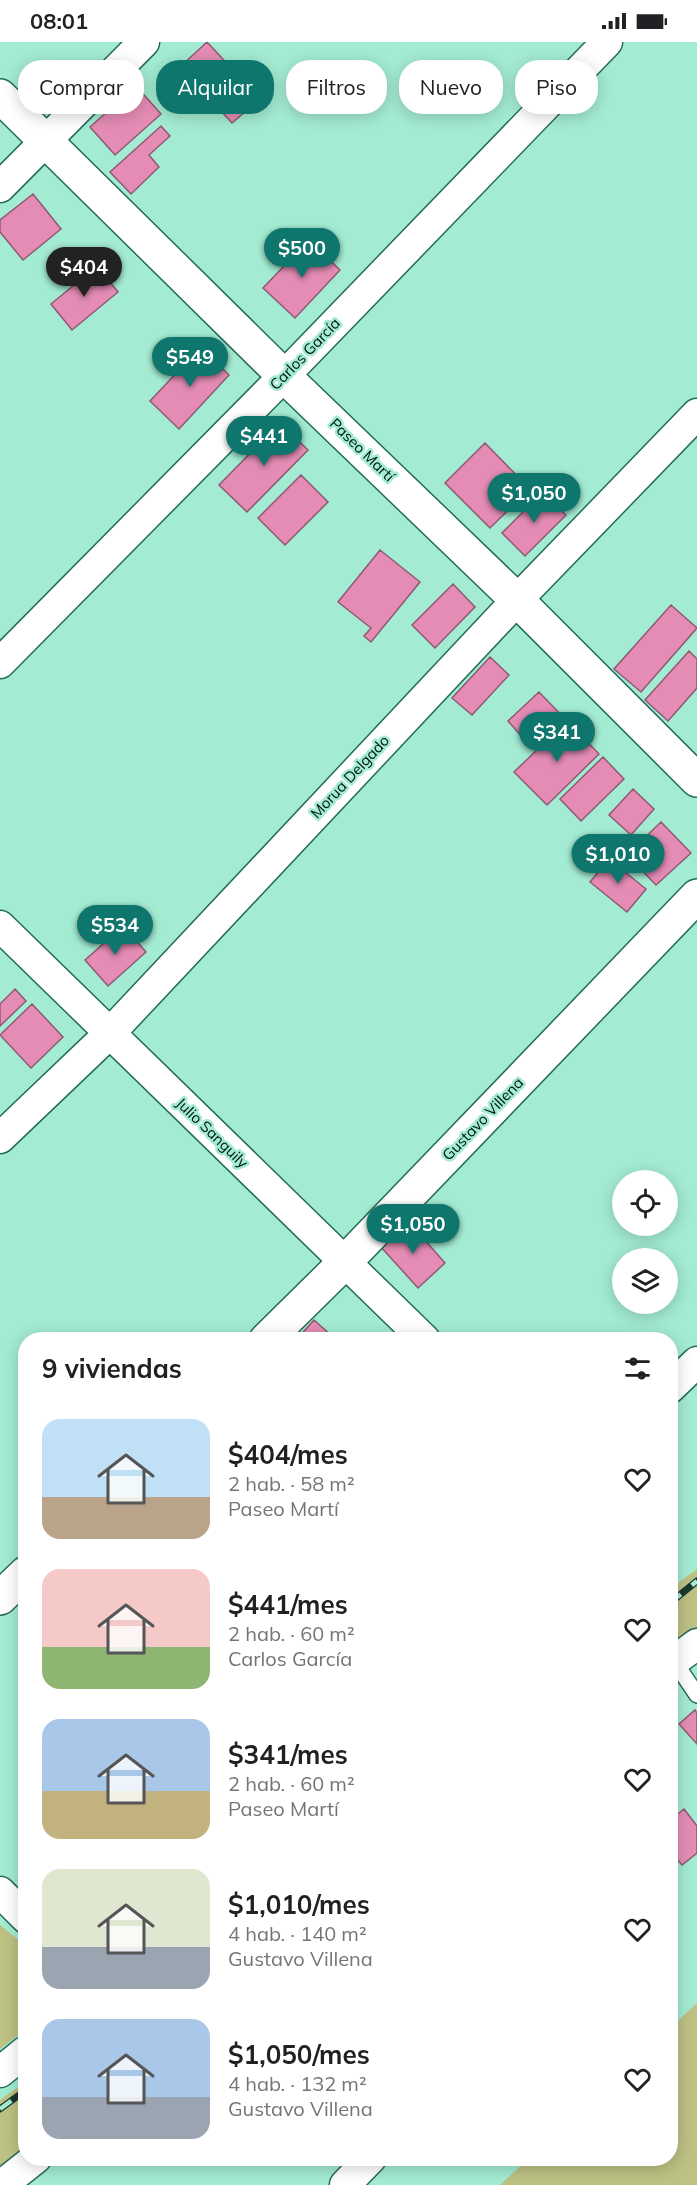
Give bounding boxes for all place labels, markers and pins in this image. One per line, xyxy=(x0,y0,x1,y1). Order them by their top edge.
pin: $500 xyxy=(266,228,338,279)
pin: $404 xyxy=(48,247,120,298)
pin: $549 xyxy=(154,337,226,388)
pin: $441 xyxy=(228,416,300,467)
pin: $1,050 xyxy=(485,473,583,524)
pin: $341 xyxy=(521,712,593,763)
pin: $1,010 xyxy=(569,834,667,885)
pin: $534 xyxy=(79,905,151,956)
pin: $1,050 xyxy=(364,1204,462,1255)

